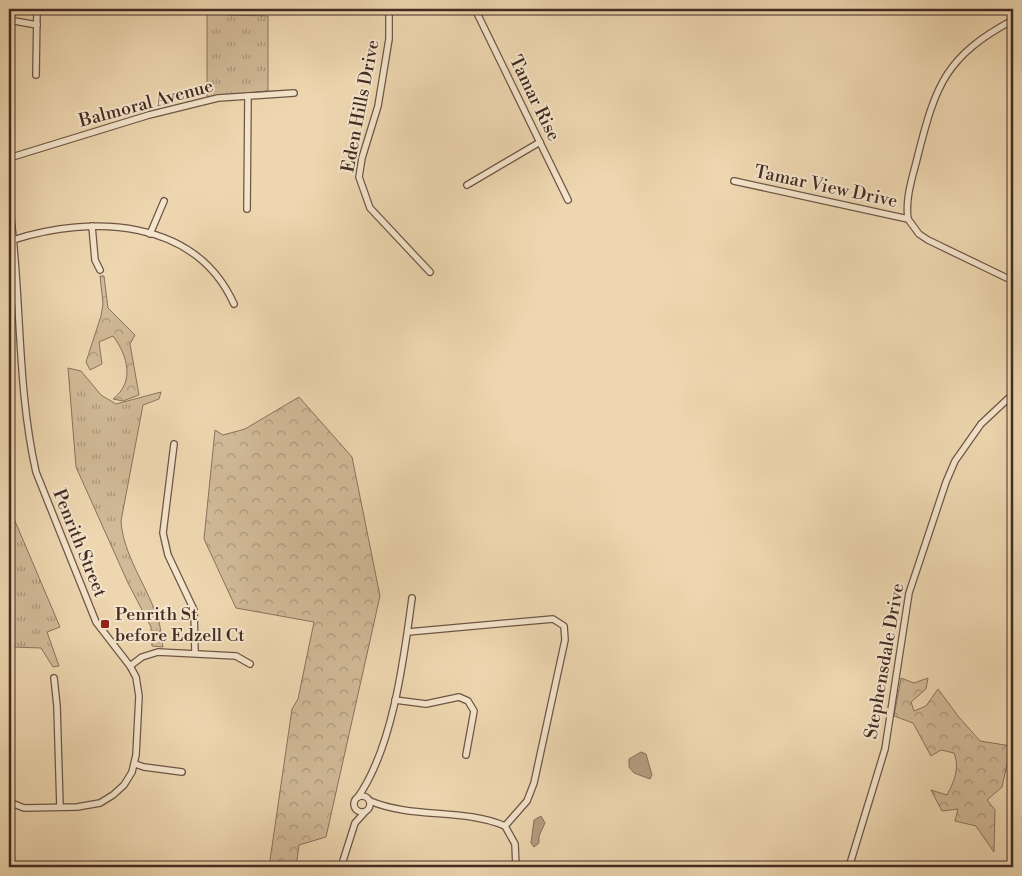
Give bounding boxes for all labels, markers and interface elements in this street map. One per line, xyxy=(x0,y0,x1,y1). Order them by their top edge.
street label: Eden Hills Drive xyxy=(336,38,385,174)
street label: Tamar Rise xyxy=(504,52,565,145)
street label: Balmoral Avenue xyxy=(75,74,216,133)
street label: Tamar View Drive xyxy=(752,160,900,213)
street label: Penrith Street xyxy=(47,486,112,601)
street label: Stephensdale Drive xyxy=(859,581,910,741)
place label: Penrith St before Edzell Ct xyxy=(115,603,245,647)
marker: Penrith St before Edzell Ct xyxy=(99,618,111,630)

